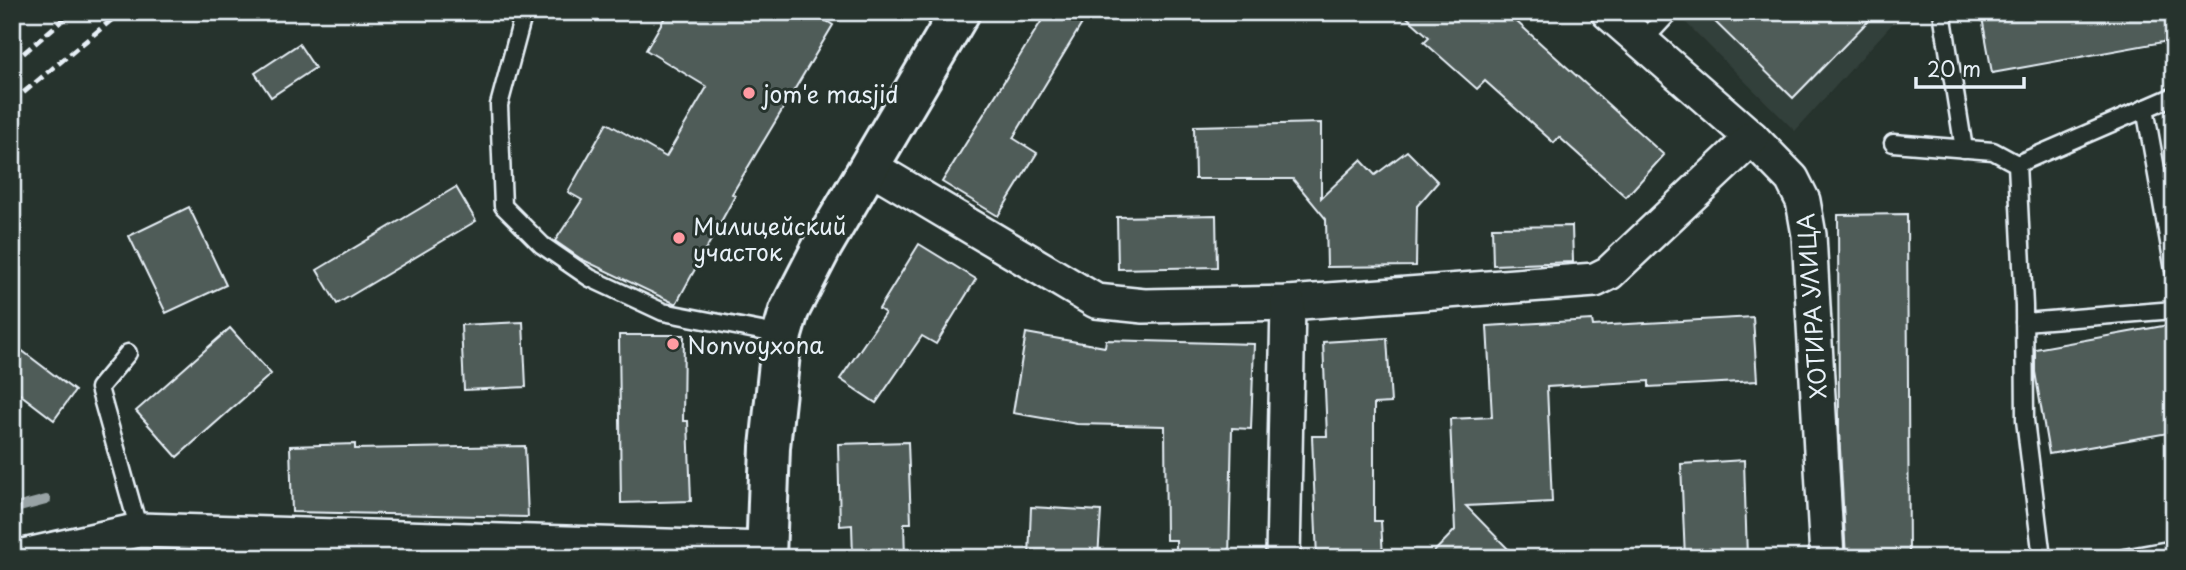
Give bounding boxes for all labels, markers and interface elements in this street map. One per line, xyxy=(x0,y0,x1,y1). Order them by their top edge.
scale bar xyxy=(1916,46,2025,90)
text: 20 m xyxy=(1927,52,1981,84)
place label: jom'e masjid xyxy=(761,76,899,111)
marker: jom'e masjid xyxy=(741,85,757,101)
place label: Милицейский участок xyxy=(693,208,846,269)
street label: ХОТИРА УЛИЦА xyxy=(1787,212,1835,400)
marker: Милицейский участок xyxy=(671,230,687,246)
place label: Nonvoyxona xyxy=(687,327,824,362)
marker: Nonvoyxona xyxy=(665,336,681,352)

